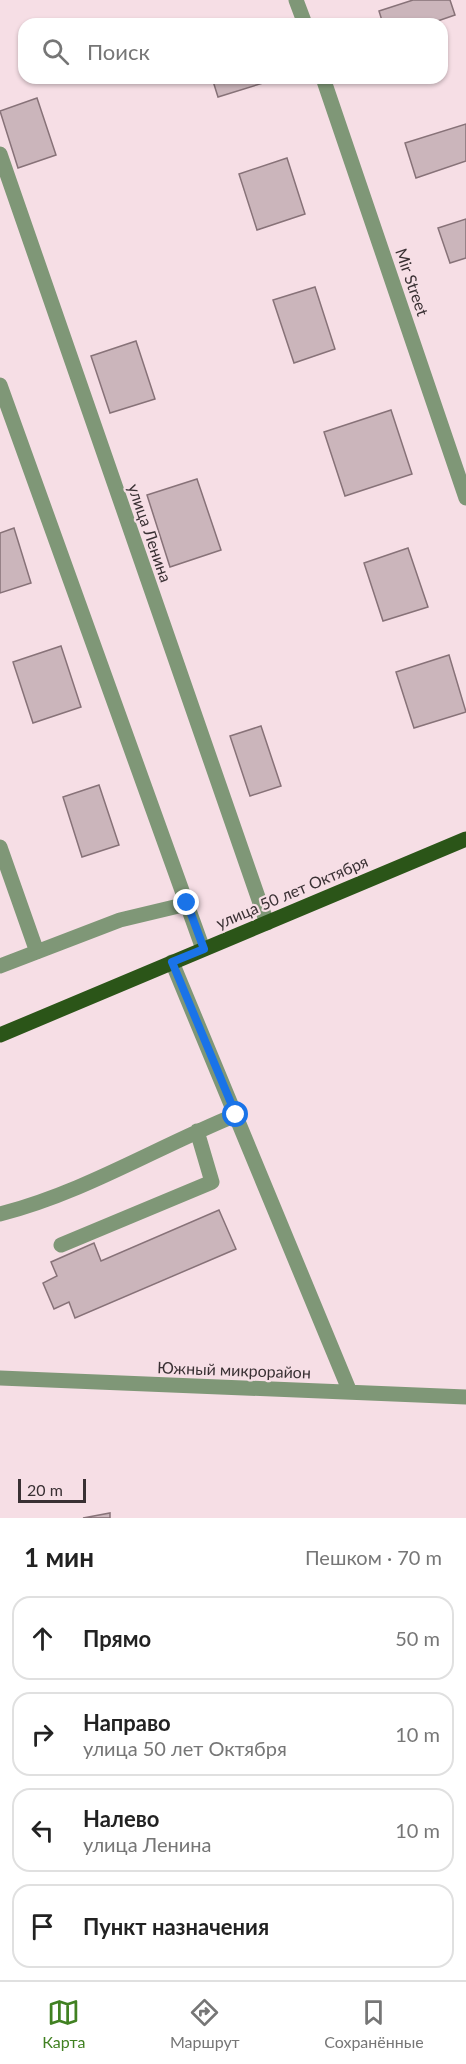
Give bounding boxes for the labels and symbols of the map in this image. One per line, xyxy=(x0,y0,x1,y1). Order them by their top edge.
street label: Mir Street xyxy=(392,246,433,318)
street label: улица Ленина xyxy=(125,481,176,585)
street label: улица 50 лет Октября xyxy=(213,851,371,932)
route end xyxy=(173,889,199,915)
route start xyxy=(222,1101,248,1127)
street label: Южный микрорайон xyxy=(157,1357,311,1382)
scale bar xyxy=(18,1476,86,1504)

